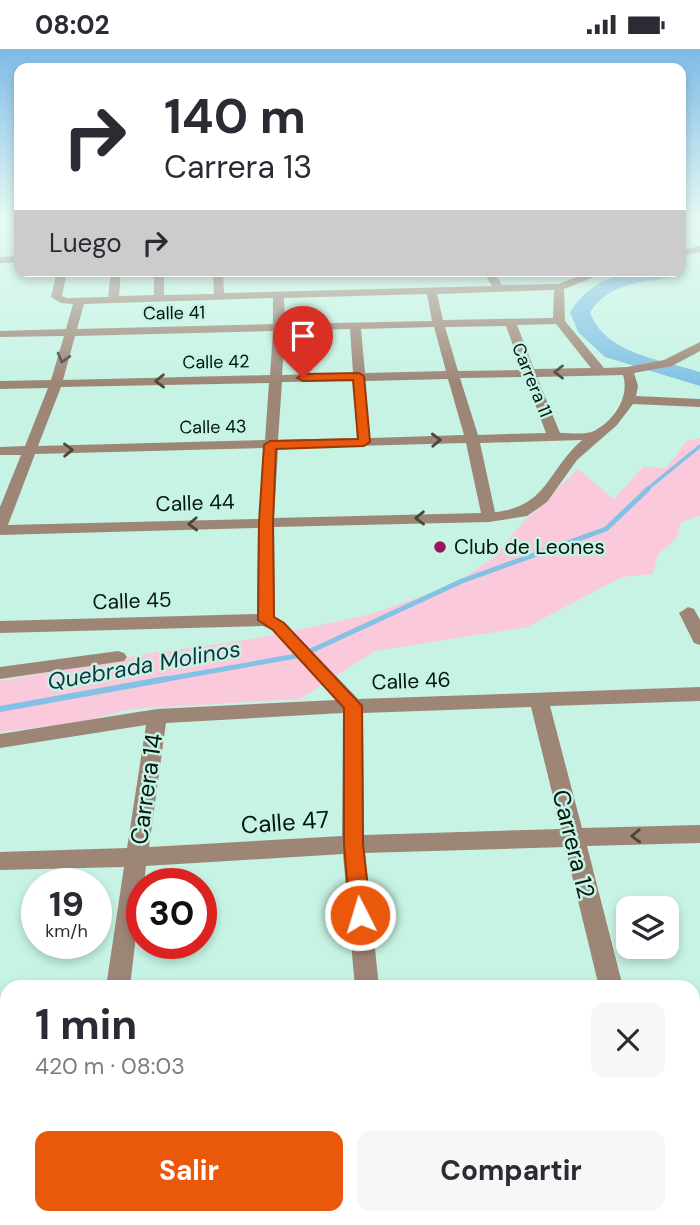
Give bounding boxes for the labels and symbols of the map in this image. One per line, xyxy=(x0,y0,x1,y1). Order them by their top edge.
street label: Calle 41 xyxy=(143,300,205,326)
pin xyxy=(273,306,333,378)
street label: Carrera 11 xyxy=(506,339,558,421)
street label: Calle 42 xyxy=(182,349,250,375)
one-way arrow xyxy=(57,352,71,364)
one-way arrow xyxy=(553,364,564,380)
one-way arrow xyxy=(155,374,166,389)
street label: Calle 43 xyxy=(179,414,247,440)
one-way arrow xyxy=(431,433,442,448)
one-way arrow xyxy=(63,442,74,457)
street label: Calle 44 xyxy=(155,488,235,518)
one-way arrow xyxy=(415,511,426,526)
one-way arrow xyxy=(187,517,198,532)
place label: Club de Leones xyxy=(454,533,605,561)
marker: Club de Leones xyxy=(432,539,448,555)
street label: Calle 45 xyxy=(92,586,172,616)
water label: Quebrada Molinos xyxy=(45,633,243,697)
street label: Calle 46 xyxy=(371,666,451,696)
street label: Carrera 14 xyxy=(123,732,169,846)
street label: Carrera 12 xyxy=(546,786,602,902)
street label: Calle 47 xyxy=(240,803,330,841)
one-way arrow xyxy=(630,829,641,844)
speed limit sign: 30 xyxy=(126,868,217,959)
position arrow xyxy=(323,878,397,952)

